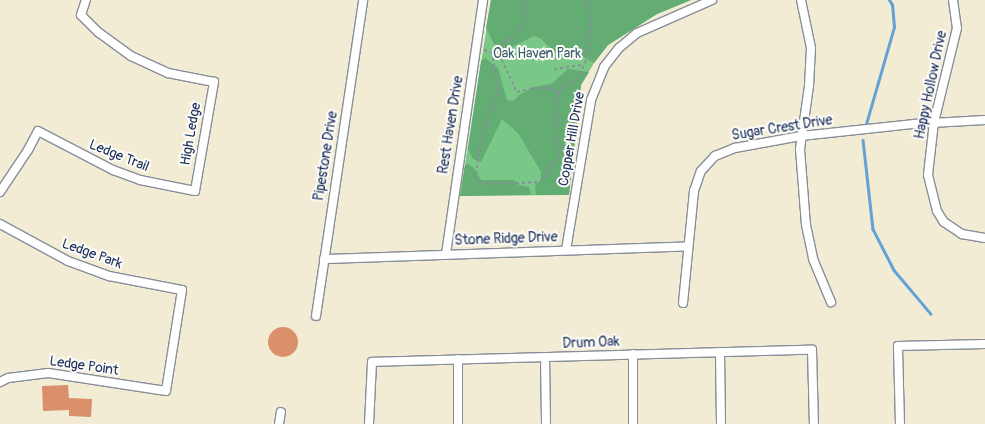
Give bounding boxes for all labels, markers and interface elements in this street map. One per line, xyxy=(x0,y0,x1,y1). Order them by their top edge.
street label: Happy Hollow Drive xyxy=(911,29,951,141)
park label: Oak Haven Park xyxy=(493,46,581,62)
street label: Rest Haven Drive xyxy=(435,75,467,175)
street label: Copper Hill Drive xyxy=(555,91,589,187)
street label: High Ledge xyxy=(177,101,205,167)
street label: Pipestone Drive xyxy=(311,110,341,202)
street label: Sugar Crest Drive xyxy=(730,112,834,144)
street label: Ledge Trail xyxy=(87,136,151,176)
street label: Stone Ridge Drive xyxy=(454,229,558,249)
street label: Ledge Park xyxy=(60,235,124,273)
street label: Drum Oak xyxy=(562,334,620,352)
street label: Ledge Point xyxy=(48,353,120,379)

